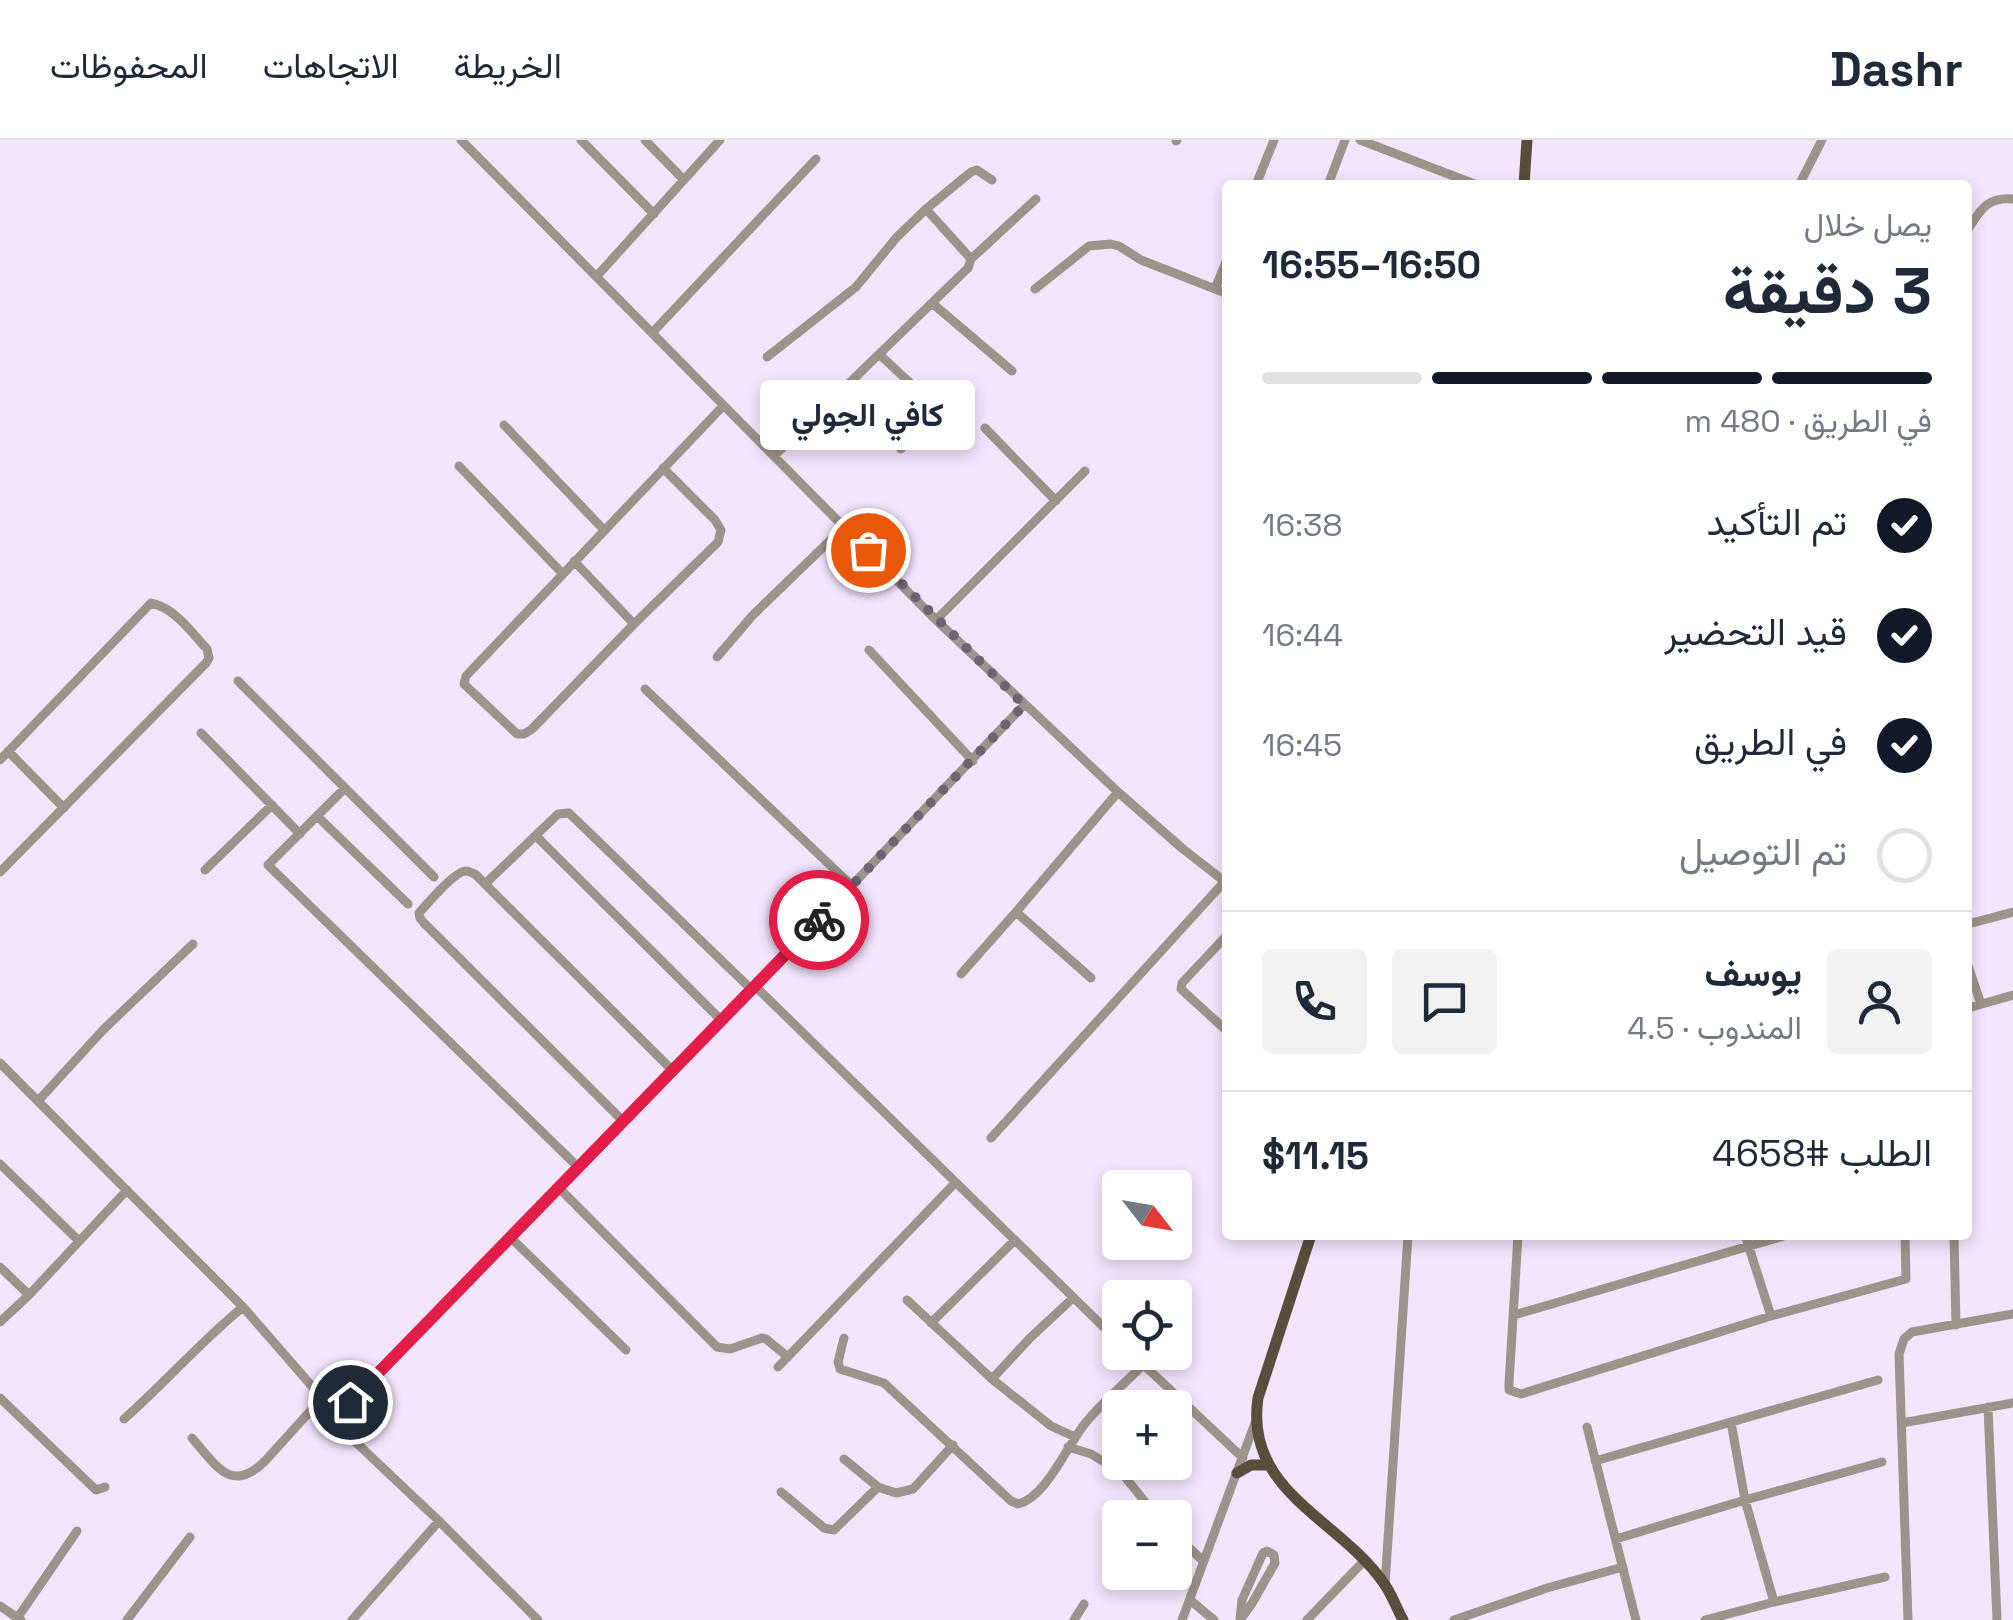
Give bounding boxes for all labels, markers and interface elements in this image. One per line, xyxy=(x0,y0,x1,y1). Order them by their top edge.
text: Dashr xyxy=(1830,39,1963,100)
text: المحفوظات xyxy=(50,44,208,88)
text: الاتجاهات xyxy=(263,44,399,88)
text: الخريطة xyxy=(454,44,562,88)
text: يصل خلال xyxy=(1804,205,1932,245)
text: 16:50–16:55 xyxy=(1262,241,1481,289)
text: 3 دقيقة xyxy=(1723,249,1932,332)
callout: كافي الجولي xyxy=(760,380,976,450)
text: كافي الجولي xyxy=(791,395,944,435)
text: في الطريق · 480 m xyxy=(1685,401,1932,441)
text: تم التأكيد xyxy=(1706,498,1847,546)
icon: check xyxy=(1877,498,1932,553)
text: 16:38 xyxy=(1262,505,1342,545)
pin xyxy=(826,508,911,593)
icon: bag xyxy=(841,523,896,578)
text: قيد التحضير xyxy=(1664,608,1847,656)
icon: check xyxy=(1877,608,1932,663)
text: 16:44 xyxy=(1262,615,1343,655)
text: في الطريق xyxy=(1694,718,1847,766)
icon: check xyxy=(1877,718,1932,773)
text: 16:45 xyxy=(1262,725,1342,765)
text: تم التوصيل xyxy=(1679,828,1847,876)
courier xyxy=(769,870,869,970)
icon: bike xyxy=(792,893,847,948)
button: phone xyxy=(1262,949,1367,1054)
button: chat xyxy=(1392,949,1497,1054)
text: يوسف xyxy=(1705,949,1802,997)
button: person xyxy=(1827,949,1932,1054)
text: المندوب · 4.5 xyxy=(1627,1008,1802,1048)
text: الطلب #4658 xyxy=(1712,1129,1932,1177)
text: $11.15 xyxy=(1262,1132,1369,1180)
north arrow xyxy=(1102,1170,1192,1260)
map controls xyxy=(1102,1170,1192,1590)
button: locate xyxy=(1102,1280,1192,1370)
pin xyxy=(308,1360,393,1445)
icon: home xyxy=(323,1375,378,1430)
button: + xyxy=(1102,1390,1192,1480)
button: − xyxy=(1102,1500,1192,1590)

